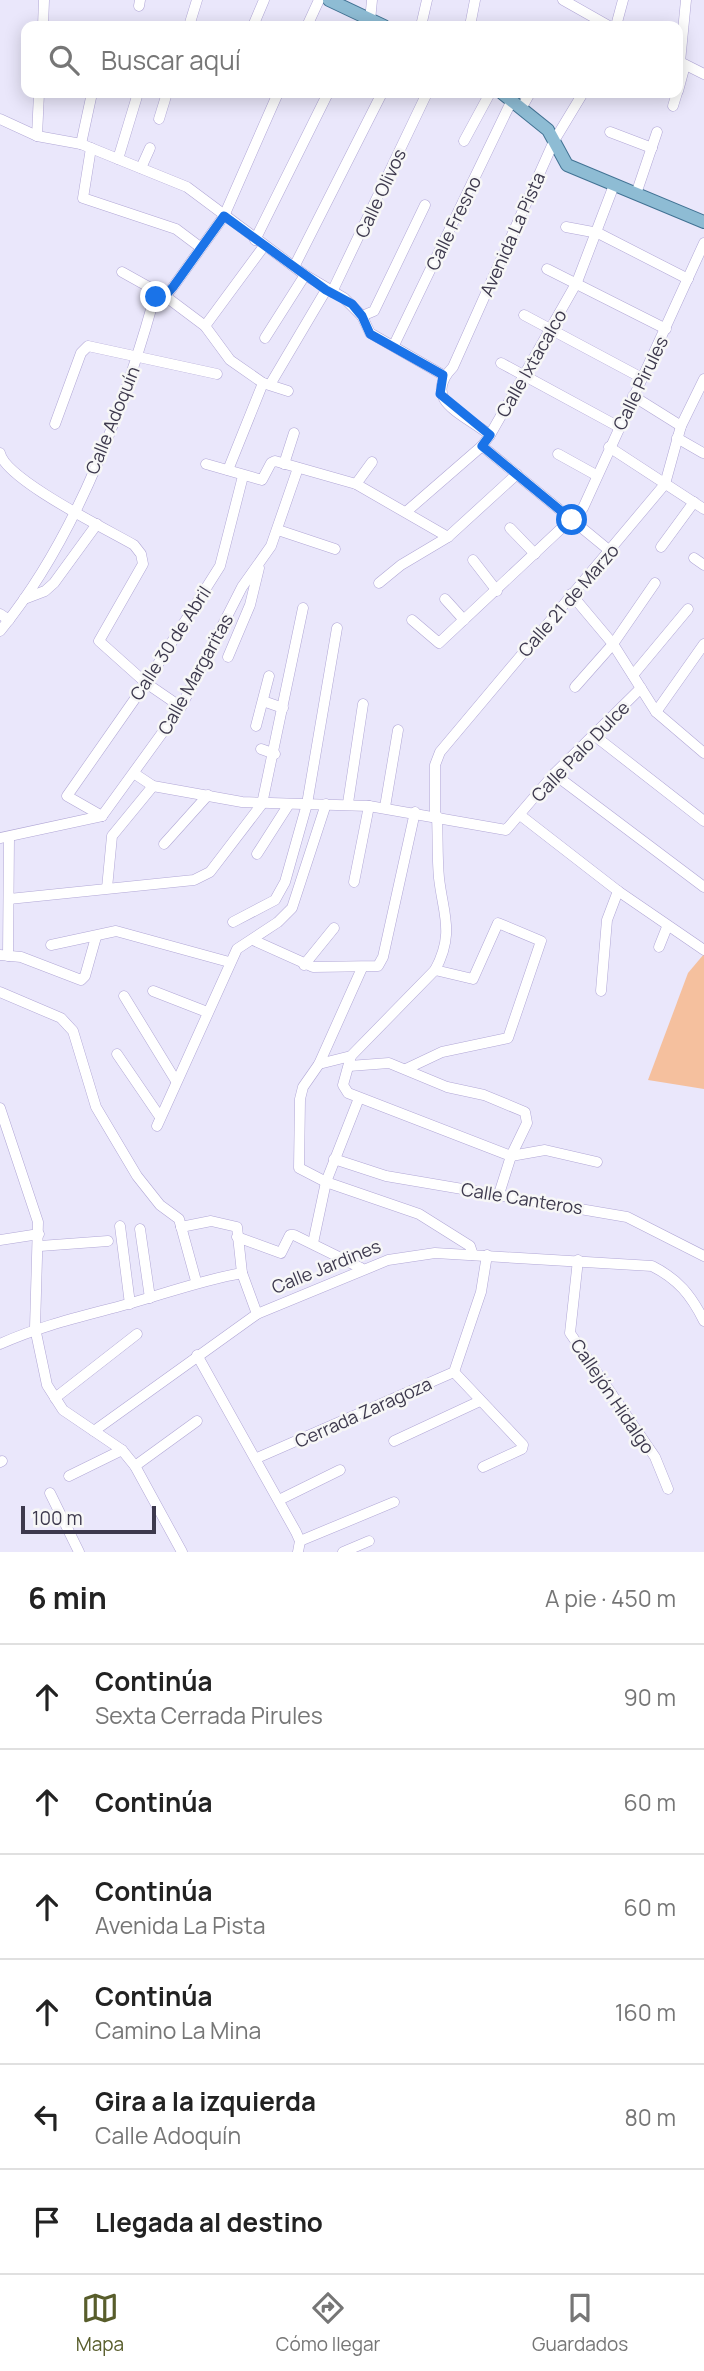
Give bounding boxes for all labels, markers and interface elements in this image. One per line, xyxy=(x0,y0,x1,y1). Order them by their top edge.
search box xyxy=(21,21,683,98)
icon: search xyxy=(45,41,83,79)
text: Buscar aquí xyxy=(101,42,241,78)
street label: Calle Olivos xyxy=(349,145,411,241)
street label: Avenida La Pista xyxy=(474,168,550,300)
street label: Calle Fresno xyxy=(420,172,486,274)
route end xyxy=(140,281,171,312)
street label: Calle Ixtacalco xyxy=(490,305,572,421)
street label: Calle Pirules xyxy=(607,332,673,434)
street label: Calle Adoquín xyxy=(79,362,145,478)
route start xyxy=(556,504,587,535)
street label: Calle 21 de Marzo xyxy=(512,538,624,662)
street label: Calle 30 de Abril xyxy=(124,581,216,705)
street label: Calle Margaritas xyxy=(152,609,238,739)
street label: Calle Palo Dulce xyxy=(526,695,634,807)
street label: Calle Canteros xyxy=(460,1177,584,1219)
street label: Calle Jardines xyxy=(268,1233,384,1299)
street label: Callejón Hidalgo xyxy=(566,1334,660,1458)
street label: Cerrada Zaragoza xyxy=(291,1371,435,1453)
scale bar xyxy=(21,1503,156,1535)
text: 100 m xyxy=(32,1505,83,1531)
text: 6 min xyxy=(28,1577,107,1618)
text: A pie · 450 m xyxy=(545,1582,676,1614)
text: Continúa xyxy=(95,1663,213,1699)
icon: ahead xyxy=(28,1678,66,1716)
text: 90 m xyxy=(624,1681,676,1713)
text: Sexta Cerrada Pirules xyxy=(95,1699,323,1731)
icon: ahead xyxy=(28,1783,66,1821)
text: Continúa xyxy=(95,1784,213,1820)
text: 60 m xyxy=(624,1786,676,1818)
text: Continúa xyxy=(95,1873,213,1909)
icon: ahead xyxy=(28,1888,66,1926)
text: 60 m xyxy=(624,1891,676,1923)
text: Avenida La Pista xyxy=(95,1909,265,1941)
text: Continúa xyxy=(95,1978,213,2014)
icon: ahead xyxy=(28,1993,66,2031)
text: 160 m xyxy=(615,1996,676,2028)
text: Camino La Mina xyxy=(95,2014,261,2046)
text: Gira a la izquierda xyxy=(95,2083,316,2119)
icon: left xyxy=(28,2098,66,2136)
text: 80 m xyxy=(625,2101,676,2133)
text: Calle Adoquín xyxy=(95,2119,241,2151)
icon: arrive xyxy=(28,2203,66,2241)
text: Llegada al destino xyxy=(95,2204,323,2240)
tab: Mapa xyxy=(76,2289,124,2357)
tab: Cómo llegar xyxy=(276,2289,380,2357)
tab: Guardados xyxy=(532,2289,628,2357)

